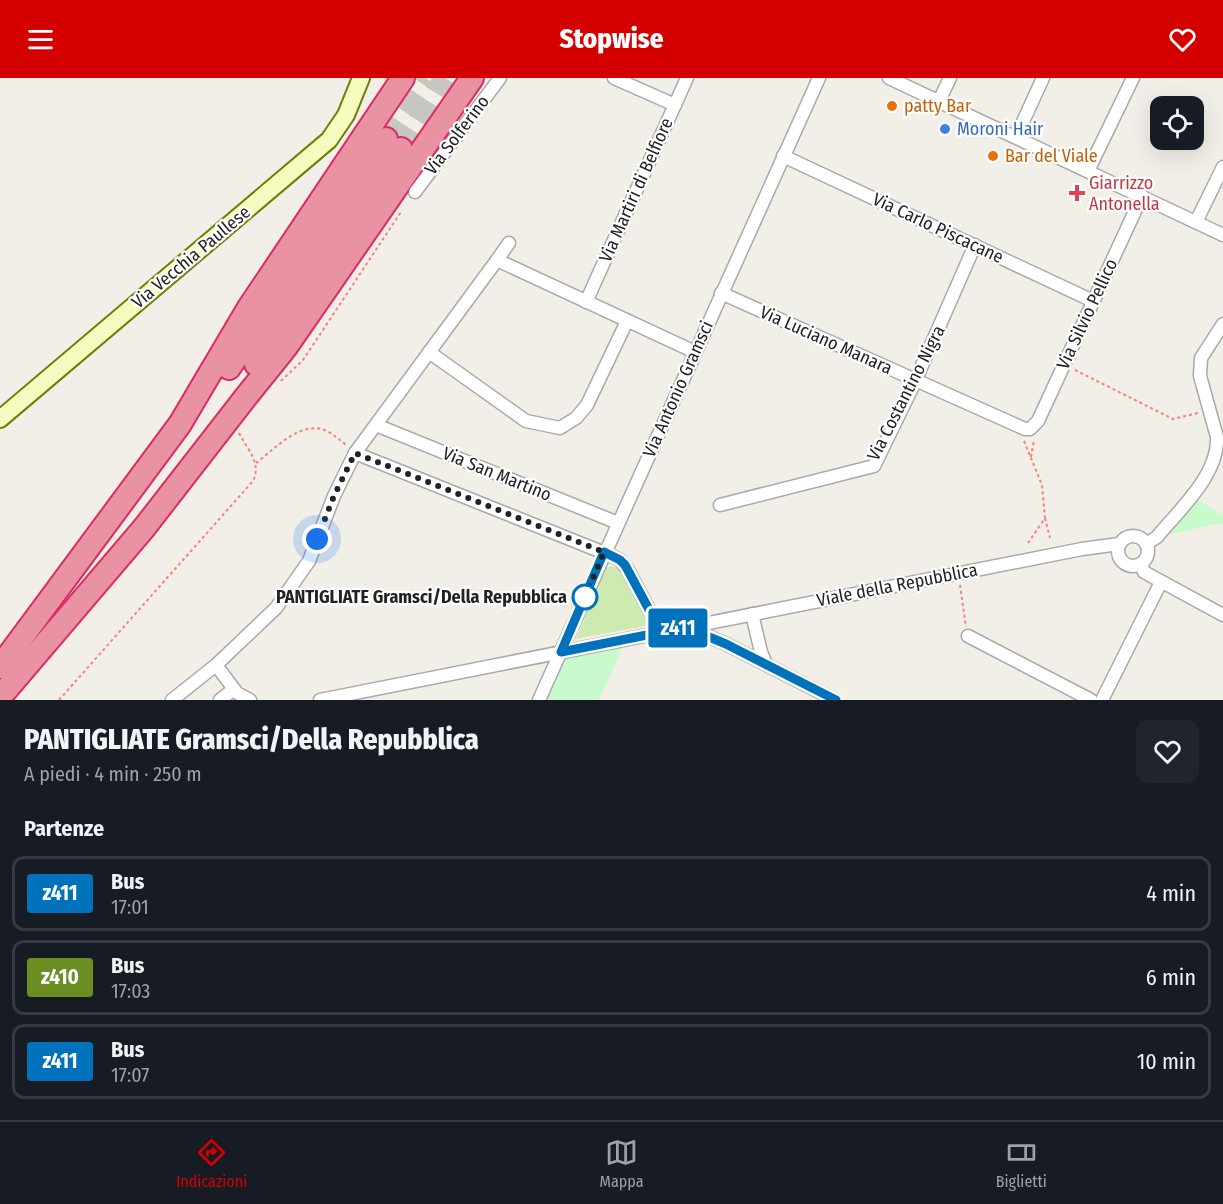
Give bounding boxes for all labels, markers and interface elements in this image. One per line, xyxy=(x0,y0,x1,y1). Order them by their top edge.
icon: menu xyxy=(24,23,57,56)
text: Stopwise xyxy=(559,23,664,55)
icon: heart xyxy=(1166,23,1199,56)
street label: Via Solferino xyxy=(420,91,494,179)
place label: patty Bar xyxy=(904,95,972,117)
map controls xyxy=(1150,96,1204,150)
button: locate xyxy=(1150,96,1204,150)
marker: patty Bar xyxy=(885,99,899,113)
street label: Via Martiri di Belfiore xyxy=(594,114,678,266)
place label: Moroni Hair xyxy=(957,118,1044,140)
marker: Moroni Hair xyxy=(938,122,952,136)
place label: Bar del Viale xyxy=(1005,145,1098,167)
marker: Bar del Viale xyxy=(986,149,1000,163)
place label: Giarrizzo Antonella xyxy=(1089,172,1160,215)
marker: Giarrizzo Antonella xyxy=(1070,186,1084,200)
street label: Via Carlo Piscacane xyxy=(869,188,1007,268)
street label: Via Vecchia Paullese xyxy=(127,201,255,313)
street label: Via Silvio Pellico xyxy=(1052,255,1122,373)
street label: Via Luciano Manara xyxy=(756,301,896,379)
street label: Via Antonio Gramsci xyxy=(638,317,718,461)
street label: Via Costantino Nigra xyxy=(862,322,950,464)
street label: Via San Martino xyxy=(439,442,555,506)
your location xyxy=(302,524,332,554)
street label: Viale della Repubblica xyxy=(815,559,979,611)
marker: PANTIGLIATE Gramsci/Della Repubblica xyxy=(572,584,598,610)
place label: PANTIGLIATE Gramsci/Della Repubblica xyxy=(276,586,567,608)
line badge: z411 xyxy=(636,608,720,648)
text: z411 xyxy=(660,615,696,641)
button: heart xyxy=(1136,720,1199,783)
text: PANTIGLIATE Gramsci/Della Repubblica xyxy=(24,723,479,756)
text: A piedi · 4 min · 250 m xyxy=(24,762,202,786)
text: Partenze xyxy=(24,815,104,842)
text: Bus xyxy=(111,868,144,895)
text: z411 xyxy=(42,880,78,906)
text: 4 min xyxy=(1146,880,1196,907)
text: 17:01 xyxy=(111,895,149,919)
text: Bus xyxy=(111,952,144,979)
text: z410 xyxy=(41,964,79,990)
text: 6 min xyxy=(1146,964,1196,991)
text: 17:03 xyxy=(111,979,150,1003)
text: Bus xyxy=(111,1036,144,1063)
text: z411 xyxy=(42,1048,78,1074)
text: 10 min xyxy=(1137,1048,1196,1075)
text: 17:07 xyxy=(111,1063,149,1087)
tab: Indicazioni xyxy=(176,1136,247,1191)
tab: Mappa xyxy=(600,1136,643,1191)
tab: Biglietti xyxy=(996,1136,1047,1191)

